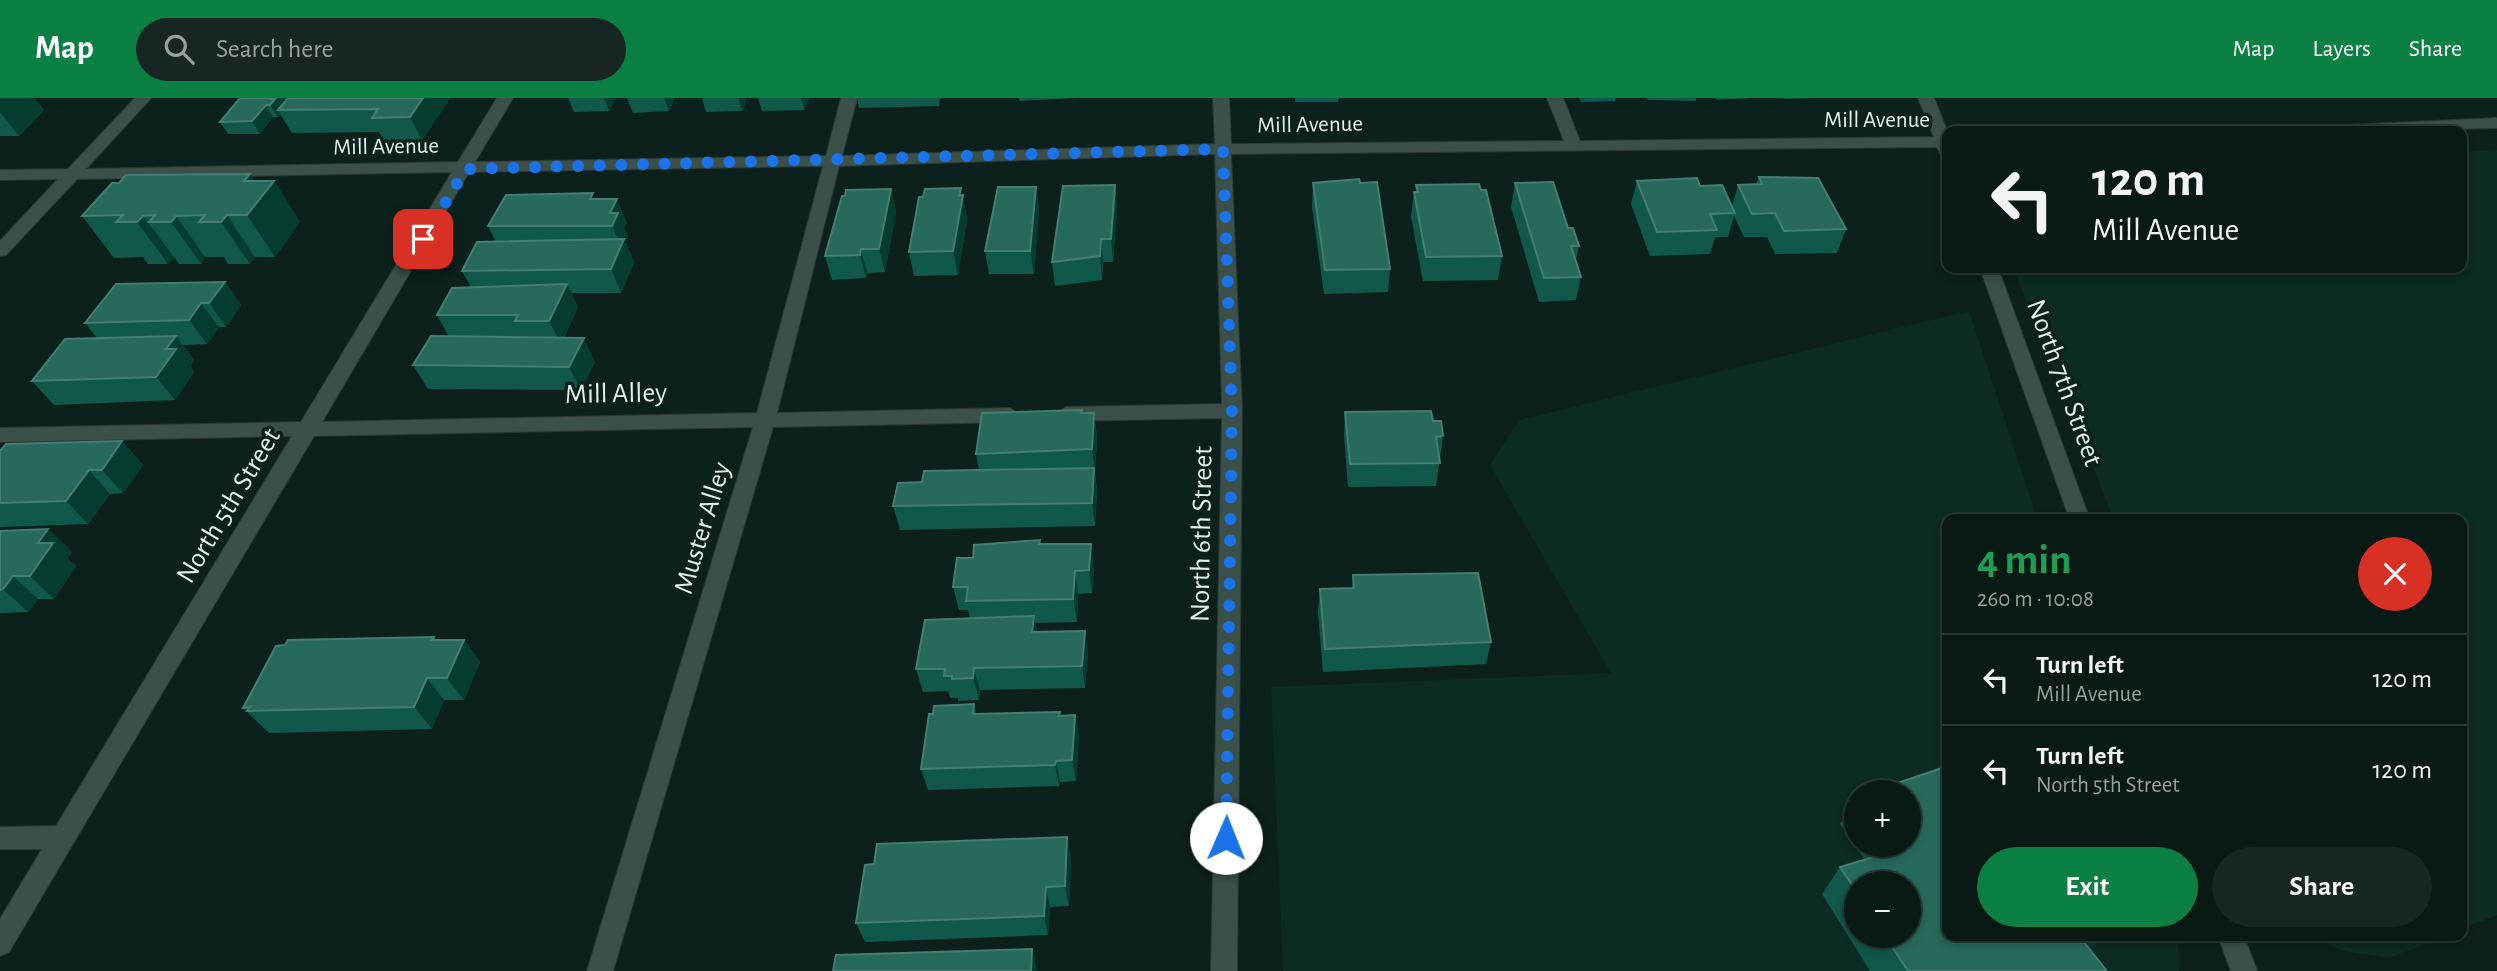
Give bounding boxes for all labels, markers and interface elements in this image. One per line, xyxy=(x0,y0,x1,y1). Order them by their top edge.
search box xyxy=(136,18,626,81)
icon: search xyxy=(160,30,198,68)
text: Map xyxy=(35,32,94,65)
text: Search here xyxy=(216,36,334,62)
text: Map xyxy=(2232,37,2274,61)
text: Layers xyxy=(2312,37,2371,61)
text: Share xyxy=(2409,37,2462,61)
street label: Mill Avenue xyxy=(1824,109,1930,132)
street label: Mill Avenue xyxy=(1257,113,1363,137)
street label: Mill Avenue xyxy=(333,135,439,159)
icon: left xyxy=(1977,154,2068,245)
text: 120 m xyxy=(2092,156,2205,205)
pin xyxy=(393,209,453,269)
text: Mill Avenue xyxy=(2092,214,2239,246)
icon: arrive xyxy=(404,220,442,258)
street label: North 7th Street xyxy=(2021,296,2107,470)
street label: Mill Alley xyxy=(565,379,667,409)
street label: North 5th Street xyxy=(172,424,286,588)
street label: North 6th Street xyxy=(1186,446,1218,622)
street label: Muster Alley xyxy=(670,459,736,597)
button: close xyxy=(2358,537,2432,611)
text: 4 min xyxy=(1977,539,2072,581)
text: 260 m · 10:08 xyxy=(1977,588,2094,611)
text: Turn left xyxy=(2036,652,2124,678)
icon: left xyxy=(1977,661,2015,699)
text: 120 m xyxy=(2372,666,2432,692)
text: Mill Avenue xyxy=(2036,683,2142,706)
text: Turn left xyxy=(2036,743,2124,769)
icon: left xyxy=(1977,752,2015,790)
text: 120 m xyxy=(2372,757,2432,783)
text: North 5th Street xyxy=(2036,774,2180,797)
map controls xyxy=(1844,780,1921,948)
button: + xyxy=(1844,780,1921,857)
position arrow xyxy=(1189,801,1263,875)
button: Exit xyxy=(1977,847,2198,927)
button: Share xyxy=(2212,847,2432,927)
button: − xyxy=(1844,871,1921,948)

